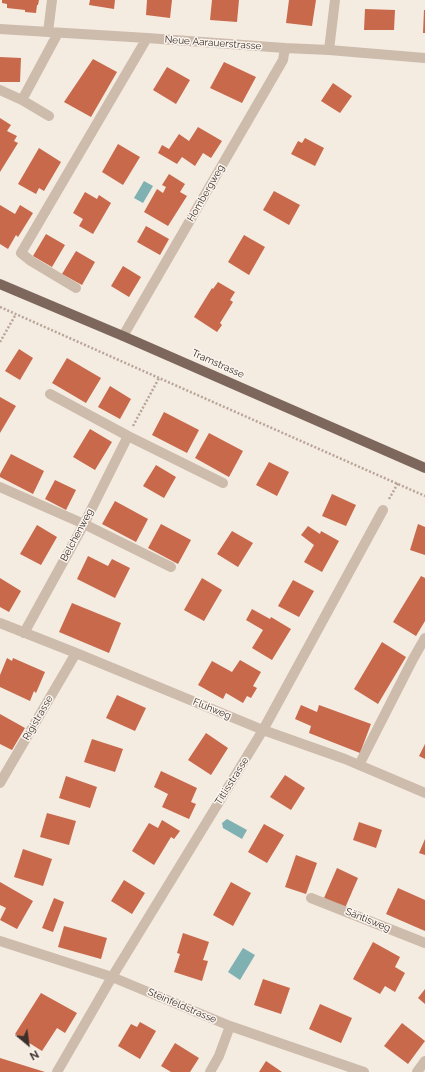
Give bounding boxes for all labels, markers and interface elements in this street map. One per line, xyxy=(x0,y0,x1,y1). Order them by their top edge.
street label: Neue Aarauerstrasse xyxy=(164,34,262,52)
street label: Hombergweg xyxy=(185,162,227,224)
street label: Tramstrasse xyxy=(190,347,246,381)
street label: Belchenweg xyxy=(58,507,96,563)
street label: Rigistrasse xyxy=(20,693,56,743)
street label: Fluhweg xyxy=(191,696,233,722)
street label: Titlisstrasse xyxy=(213,755,251,807)
street label: Säntisweg xyxy=(344,906,392,934)
street label: Steinfeldstrasse xyxy=(146,986,218,1026)
north arrow xyxy=(8,1024,48,1064)
text: N xyxy=(27,1047,41,1063)

